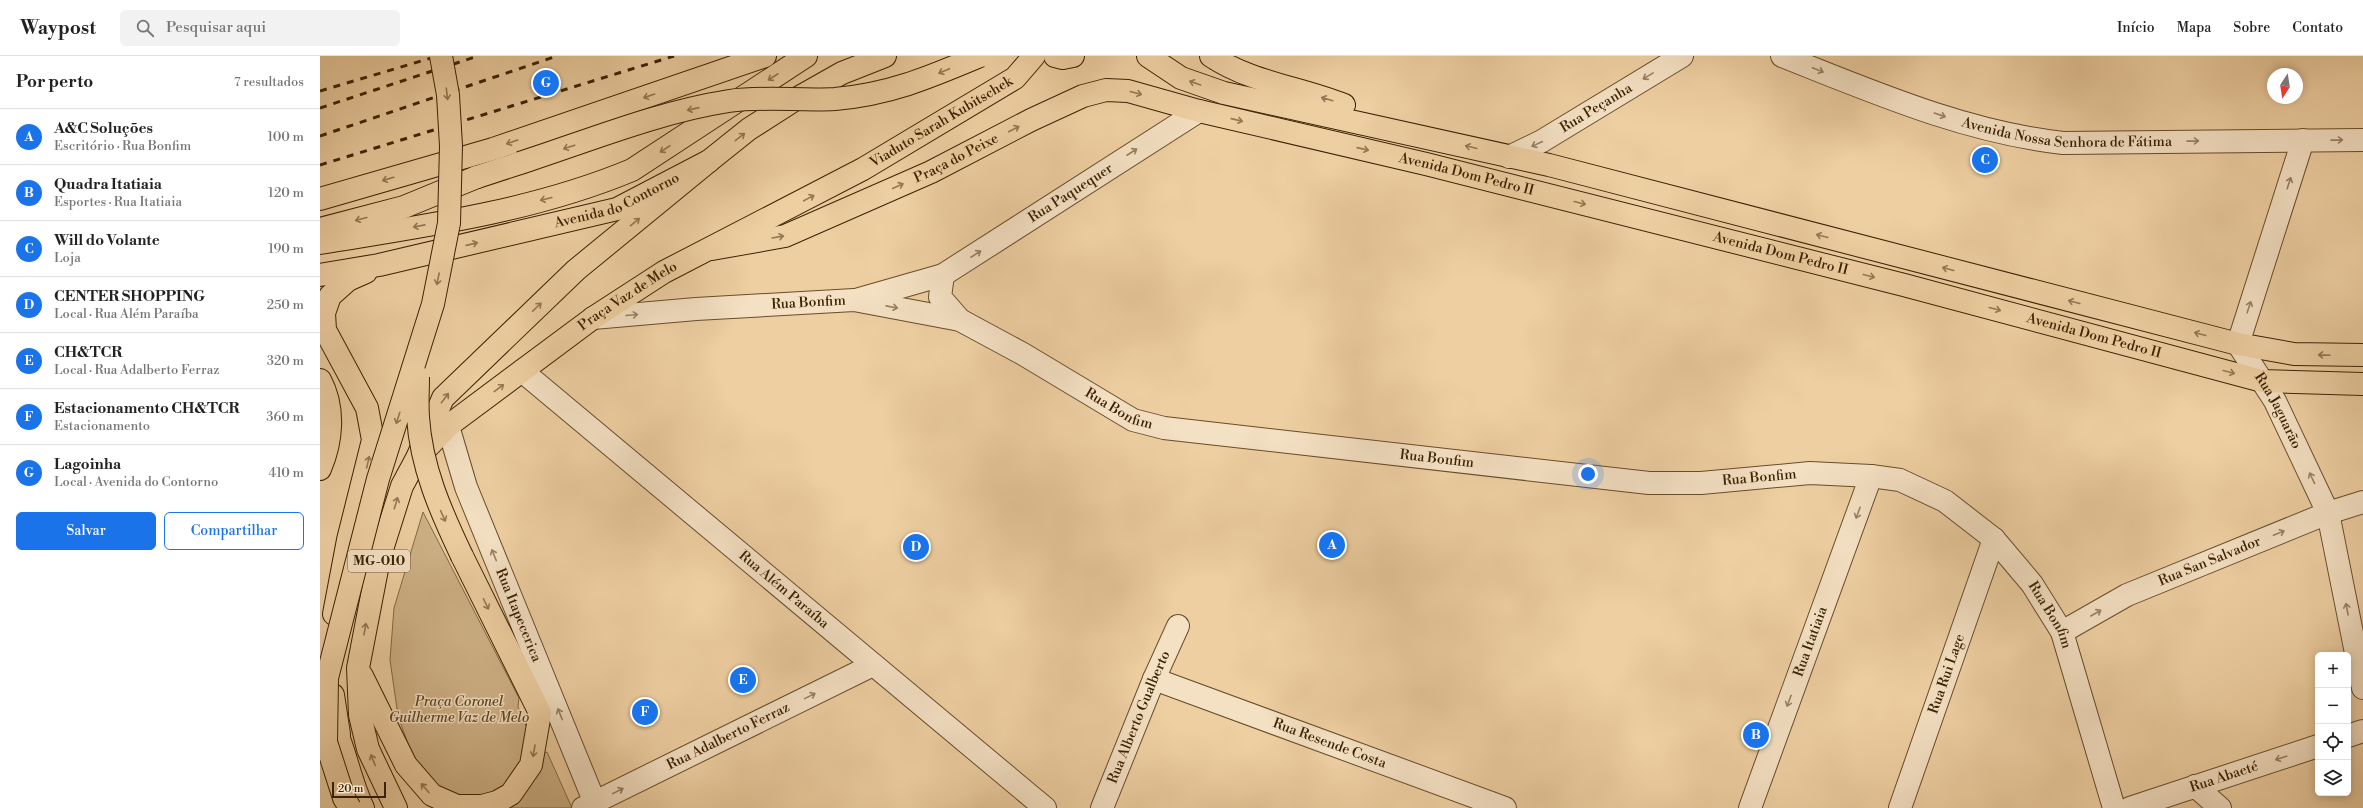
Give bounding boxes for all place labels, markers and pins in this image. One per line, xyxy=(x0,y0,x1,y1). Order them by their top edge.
pin: G xyxy=(533,68,559,98)
pin: C xyxy=(1972,145,1998,175)
pin: A xyxy=(1319,530,1345,560)
pin: D xyxy=(903,532,929,562)
pin: E xyxy=(730,665,756,695)
pin: F xyxy=(632,697,658,727)
pin: B xyxy=(1743,720,1769,750)

